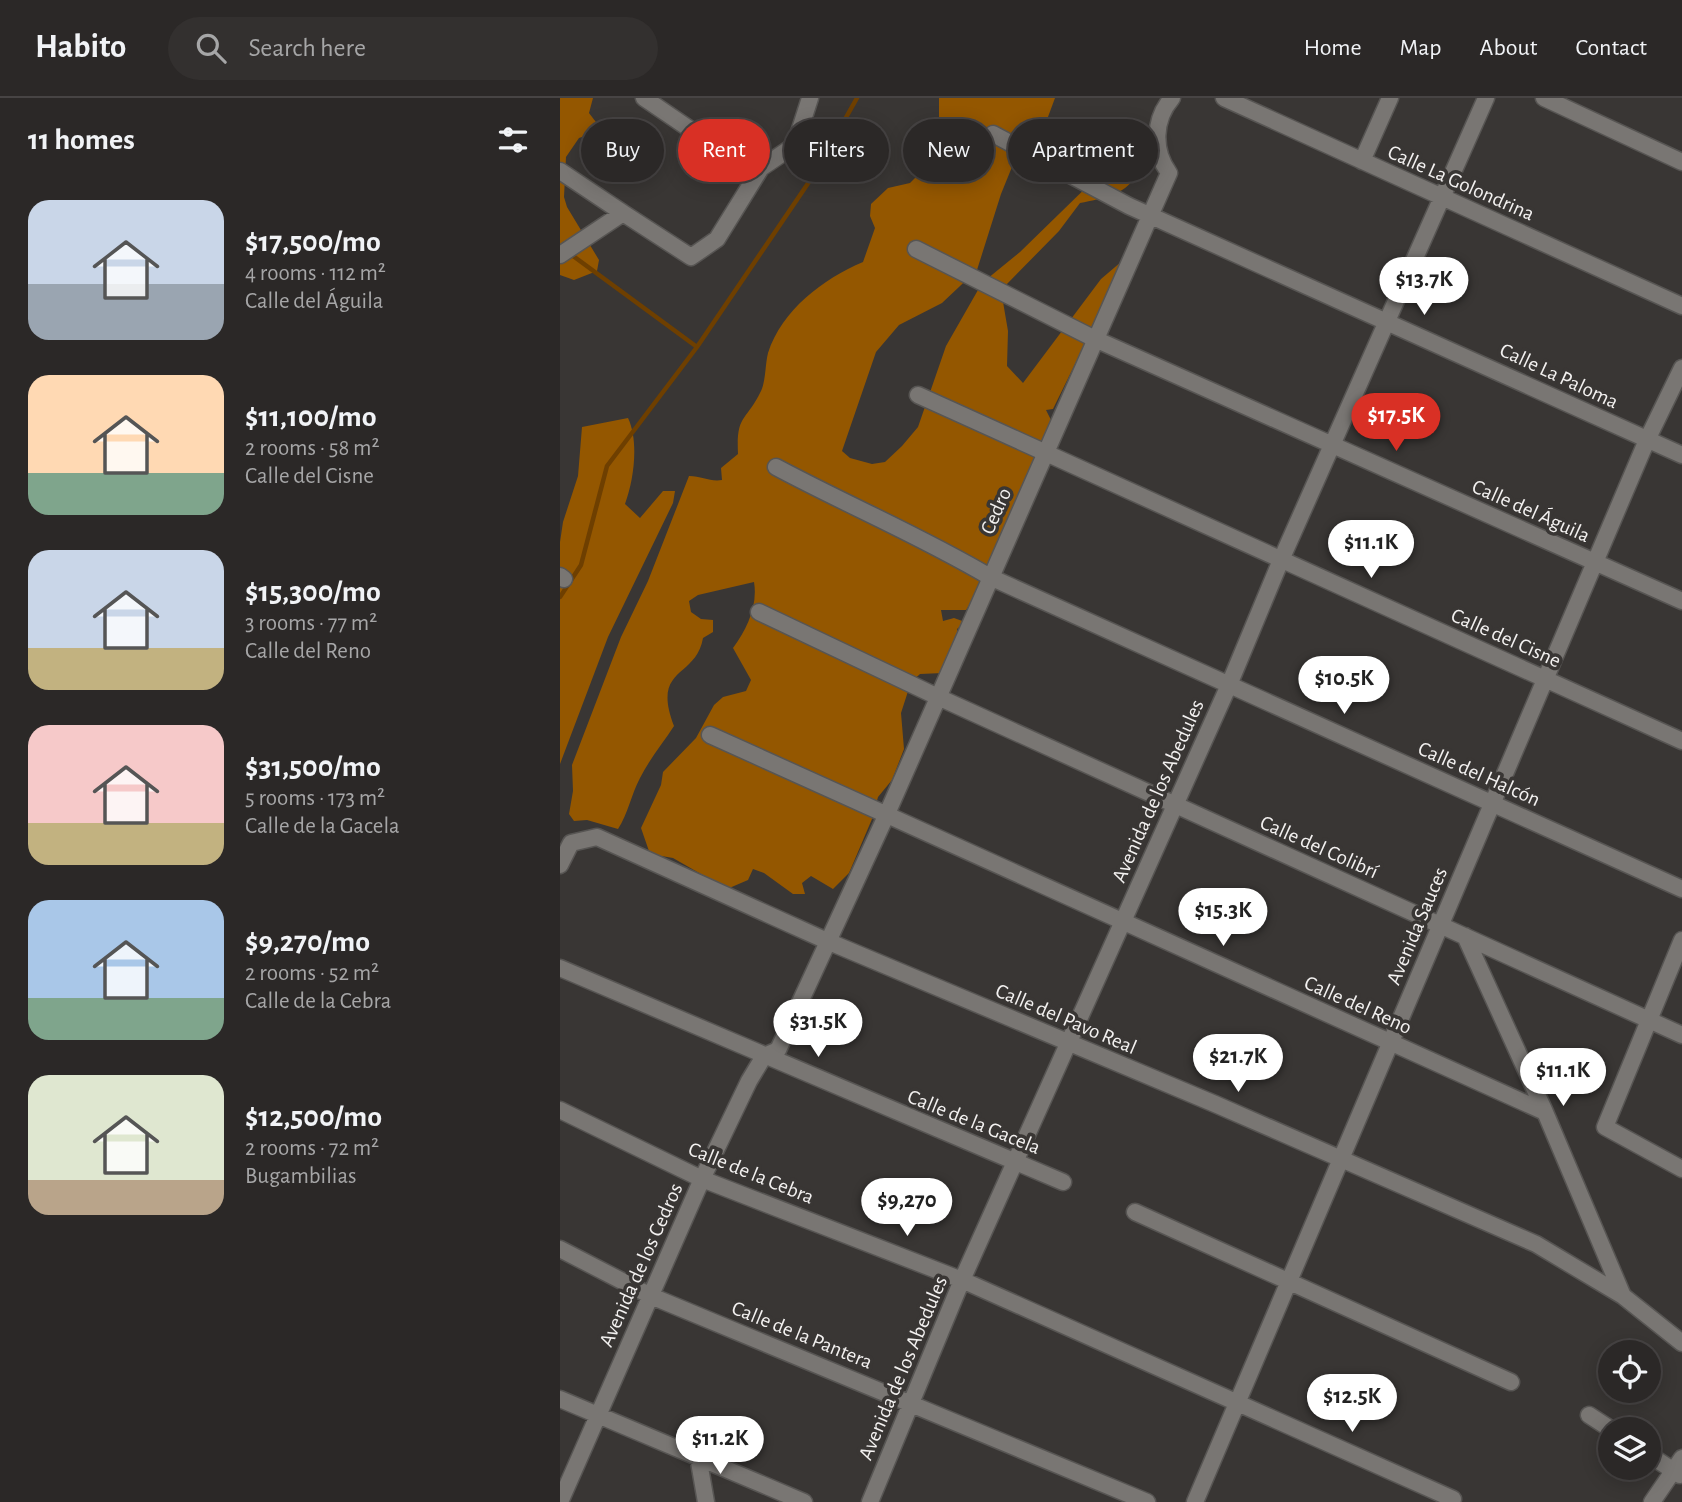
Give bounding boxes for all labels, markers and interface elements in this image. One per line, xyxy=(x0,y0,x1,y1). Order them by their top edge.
search box xyxy=(168,17,658,80)
icon: search xyxy=(192,29,230,67)
text: Habito xyxy=(35,31,126,64)
text: Search here xyxy=(248,35,366,61)
text: Home xyxy=(1304,36,1362,60)
text: Map xyxy=(1400,36,1442,60)
text: About xyxy=(1480,36,1537,60)
text: Contact xyxy=(1575,36,1647,60)
chip: Buy xyxy=(581,119,664,182)
chip: Rent xyxy=(678,119,770,182)
chip: Filters xyxy=(784,119,889,182)
chip: New xyxy=(903,119,994,182)
chip: Apartment xyxy=(1008,119,1158,182)
icon: filters xyxy=(494,121,532,159)
text: 11 homes xyxy=(28,125,135,155)
street label: Calle La Golondrina xyxy=(1385,141,1538,225)
text: $17,500/mo xyxy=(245,227,381,257)
icon: home xyxy=(84,228,168,312)
pin: $13.7K xyxy=(1367,258,1481,317)
text: 4 rooms · 112 m² xyxy=(245,262,386,285)
text: $13.7K xyxy=(1395,268,1453,291)
text: Calle del Águila xyxy=(245,290,383,313)
street label: Calle La Paloma xyxy=(1497,339,1622,413)
pin: $17.5K xyxy=(1339,394,1453,453)
text: $11,100/mo xyxy=(245,402,377,432)
icon: home xyxy=(84,403,168,487)
text: $17.5K xyxy=(1367,404,1425,427)
text: 2 rooms · 58 m² xyxy=(245,437,380,460)
text: Calle del Cisne xyxy=(245,465,374,488)
street label: Calle del Águila xyxy=(1469,474,1594,546)
street label: Cedro xyxy=(977,485,1015,537)
pin: $11.1K xyxy=(1314,520,1428,580)
text: $11.1K xyxy=(1344,531,1398,554)
text: $15,300/mo xyxy=(245,577,381,607)
icon: home xyxy=(84,578,168,662)
street label: Calle del Cisne xyxy=(1448,604,1564,672)
text: 3 rooms · 77 m² xyxy=(245,612,377,635)
text: Calle del Reno xyxy=(245,640,371,663)
pin: $10.5K xyxy=(1287,656,1401,716)
text: $10.5K xyxy=(1314,667,1374,690)
street label: Avenida de los Abedules xyxy=(1108,696,1208,886)
street label: Calle del Halcón xyxy=(1415,738,1543,810)
text: $31,500/mo xyxy=(245,752,381,782)
icon: home xyxy=(84,753,168,837)
text: 5 rooms · 173 m² xyxy=(245,787,385,810)
street label: Calle del Colibrí xyxy=(1257,812,1382,883)
text: Calle de la Gacela xyxy=(245,815,400,838)
street label: Avenida Sauces xyxy=(1383,864,1451,988)
pin: $15.3K xyxy=(1166,888,1280,948)
text: $15.3K xyxy=(1194,899,1252,922)
text: $9,270/mo xyxy=(245,927,370,957)
icon: home xyxy=(84,928,168,1012)
text: 2 rooms · 52 m² xyxy=(245,962,379,985)
street label: Calle del Reno xyxy=(1301,972,1415,1038)
street label: Calle del Pavo Real xyxy=(992,980,1140,1058)
text: Calle de la Cebra xyxy=(245,990,391,1013)
pin: $31.5K xyxy=(761,1000,875,1059)
text: $31.5K xyxy=(789,1010,847,1033)
pin: $21.7K xyxy=(1181,1034,1295,1094)
text: $21.7K xyxy=(1209,1045,1267,1068)
pin: $11.1K xyxy=(1506,1048,1620,1108)
text: $11.1K xyxy=(1536,1059,1590,1082)
street label: Calle de la Gacela xyxy=(905,1086,1044,1158)
text: $12,500/mo xyxy=(245,1102,382,1132)
icon: home xyxy=(84,1103,168,1187)
text: 2 rooms · 72 m² xyxy=(245,1137,379,1160)
street label: Calle de la Cebra xyxy=(685,1138,817,1208)
text: Bugambilias xyxy=(245,1165,357,1188)
pin: $9,270 xyxy=(850,1178,964,1238)
street label: Avenida de los Cedros xyxy=(595,1180,687,1350)
text: $9,270 xyxy=(877,1189,937,1212)
street label: Avenida de los Abedules xyxy=(855,1273,951,1463)
street label: Calle de la Pantera xyxy=(729,1297,876,1373)
map controls xyxy=(1598,1340,1661,1480)
button: locate xyxy=(1598,1340,1661,1403)
pin: $12.5K xyxy=(1295,1374,1409,1434)
text: $12.5K xyxy=(1323,1385,1381,1408)
pin: $11.2K xyxy=(663,1416,777,1476)
button: layers xyxy=(1598,1417,1661,1480)
text: $11.2K xyxy=(692,1427,748,1450)

